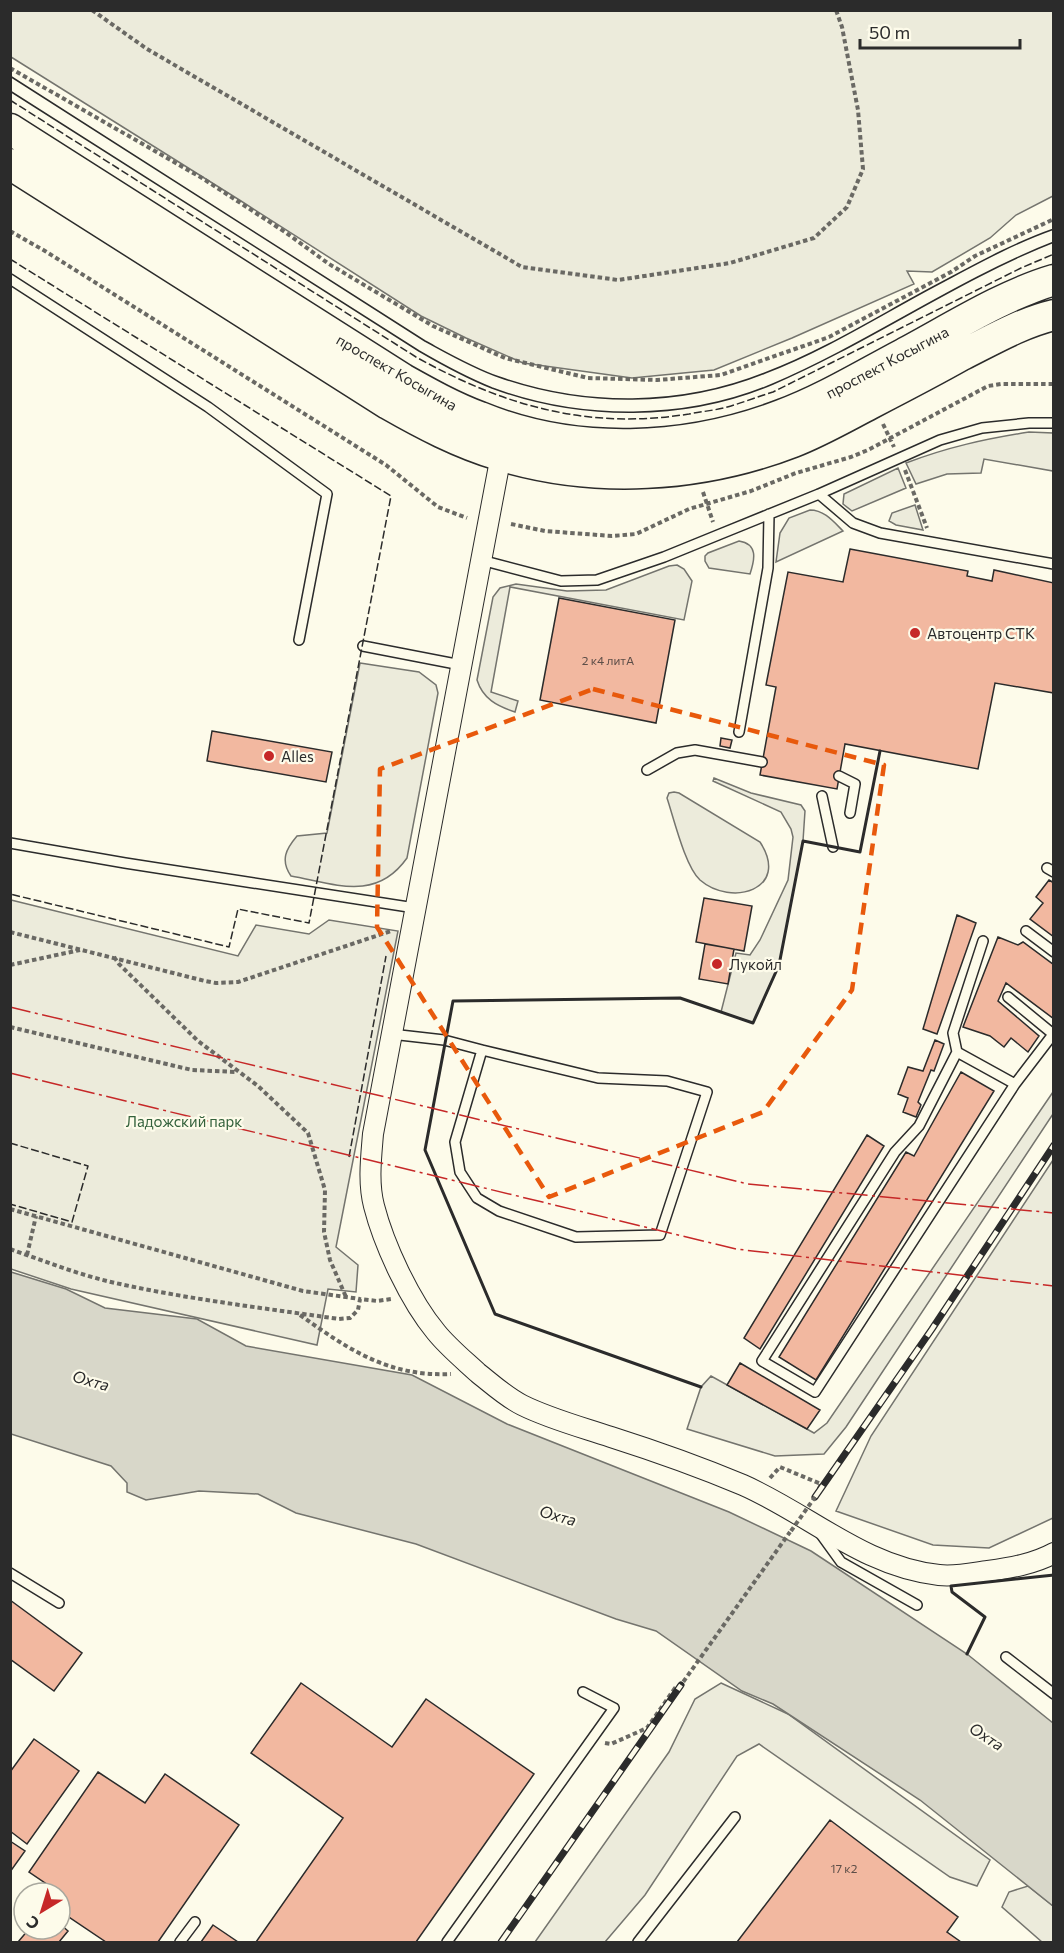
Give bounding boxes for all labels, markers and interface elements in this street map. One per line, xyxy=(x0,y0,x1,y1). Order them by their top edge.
scale bar xyxy=(860,12,1020,50)
text: 50 m xyxy=(869,21,910,43)
street label: проспект Косыгина xyxy=(823,322,951,402)
street label: проспект Косыгина xyxy=(333,330,461,414)
place label: Автоцентр СТК xyxy=(927,624,1035,642)
marker: Автоцентр СТК xyxy=(908,626,922,640)
house number: 2 к4 литА xyxy=(582,653,634,667)
place label: Alles xyxy=(281,747,314,765)
marker: Alles xyxy=(262,749,276,763)
place label: Лукойл xyxy=(729,955,782,973)
marker: Лукойл xyxy=(710,957,724,971)
park label: Ладожский парк xyxy=(126,1112,242,1130)
water label: Охта xyxy=(70,1366,112,1394)
water label: Охта xyxy=(537,1501,579,1529)
water label: Охта xyxy=(966,1718,1008,1754)
house number: 17 к2 xyxy=(831,1861,858,1875)
north arrow xyxy=(12,1881,72,1941)
text: С xyxy=(22,1912,43,1934)

